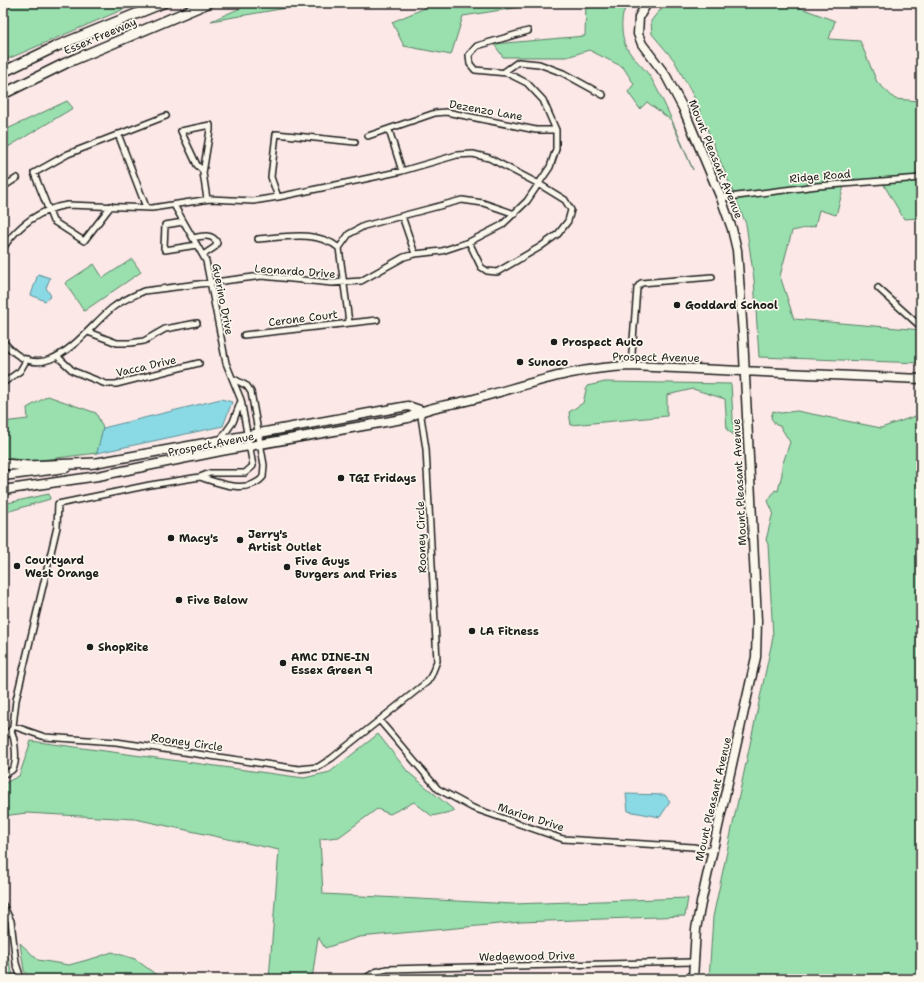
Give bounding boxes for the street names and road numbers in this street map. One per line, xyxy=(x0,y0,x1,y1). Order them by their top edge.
street label: Essex Freeway xyxy=(62,14,139,59)
street label: Dezenzo Lane xyxy=(448,97,524,124)
street label: Mount Pleasant Avenue xyxy=(685,97,746,221)
street label: Ridge Road xyxy=(789,166,851,187)
street label: Leonardo Drive xyxy=(254,261,336,282)
street label: Guerino Drive xyxy=(208,262,237,336)
street label: Cerone Court xyxy=(268,307,339,330)
street label: Prospect Avenue xyxy=(612,349,700,366)
street label: Vacca Drive xyxy=(114,352,178,381)
street label: Mount Pleasant Avenue xyxy=(729,418,750,546)
street label: Prospect Avenue xyxy=(167,429,256,460)
street label: Rooney Circle xyxy=(413,501,430,573)
street label: Rooney Circle xyxy=(150,730,224,755)
street label: Mount Pleasant Avenue xyxy=(692,735,735,863)
street label: Marion Drive xyxy=(496,800,566,835)
street label: Wedgewood Drive xyxy=(479,948,575,965)

